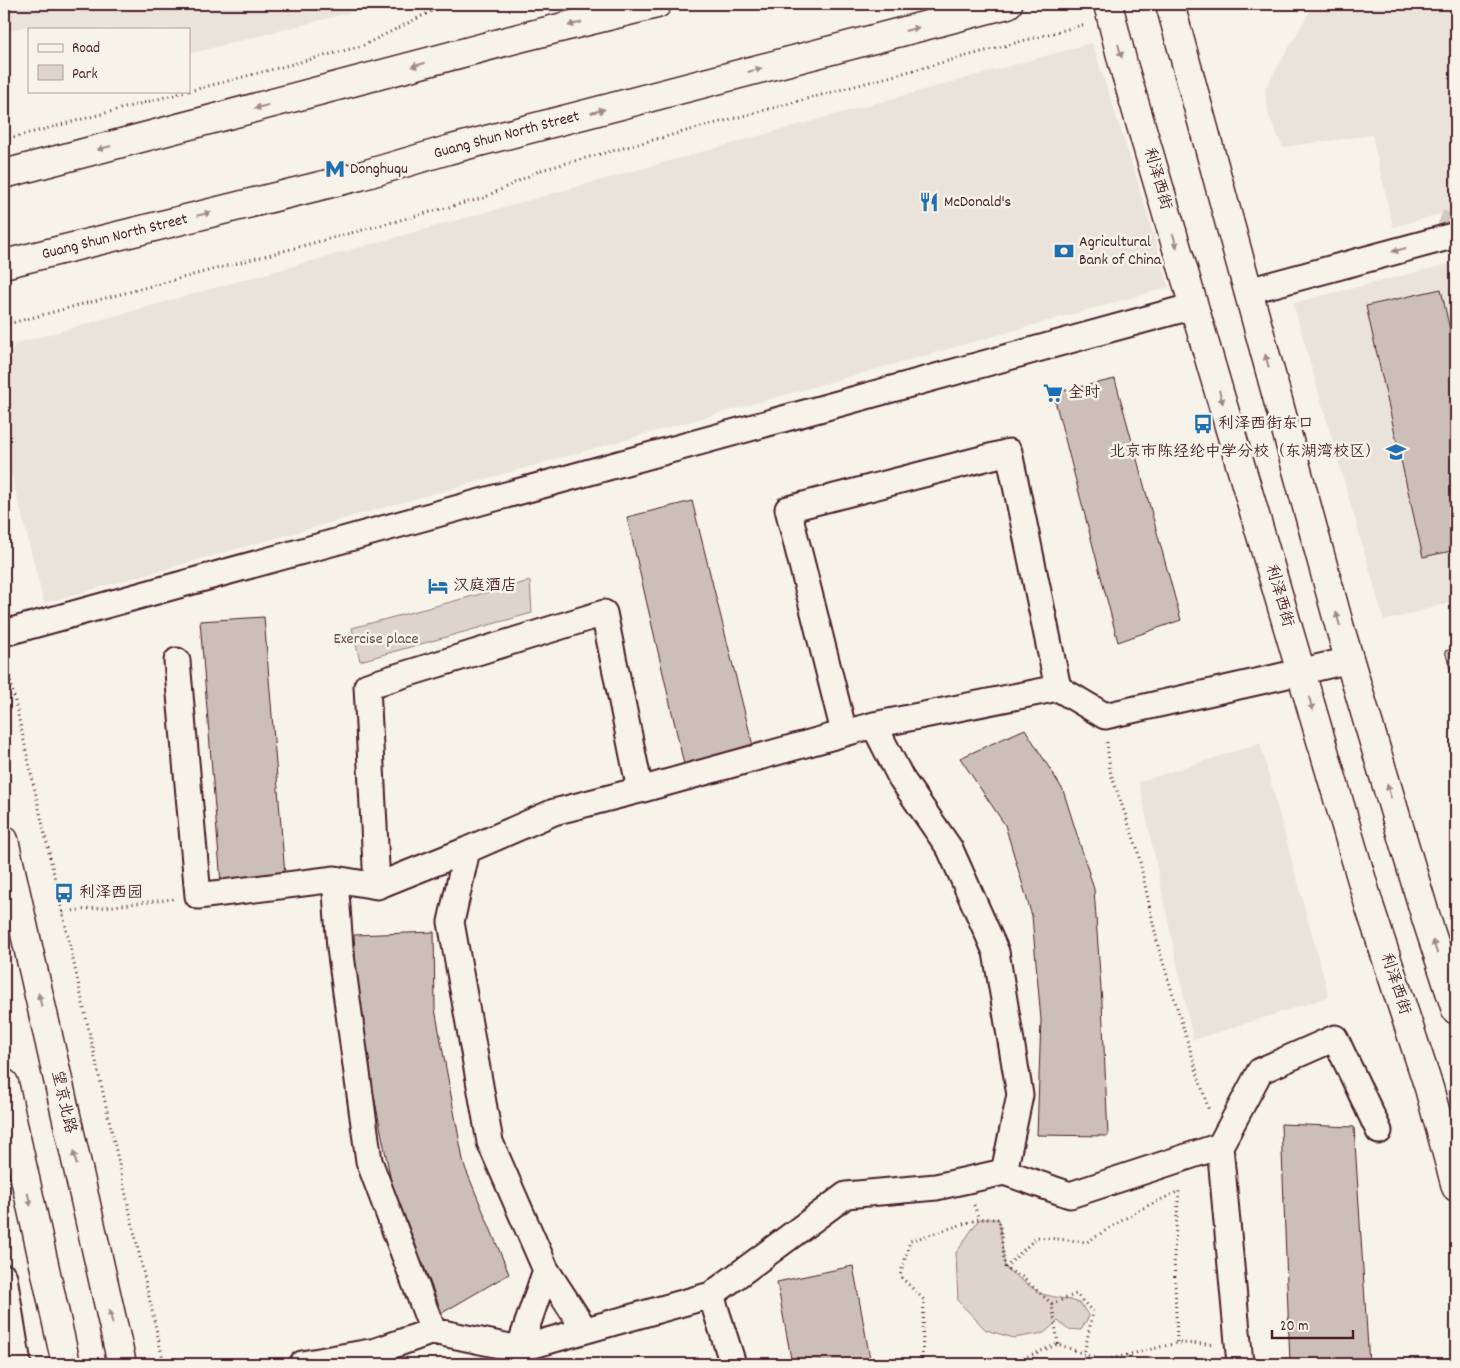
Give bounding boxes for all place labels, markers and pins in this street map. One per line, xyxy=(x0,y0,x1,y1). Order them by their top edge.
metro station icon: Donghuqu xyxy=(324,158,346,180)
place label: Donghuqu xyxy=(350,158,408,181)
restaurant icon: McDonald's xyxy=(918,191,940,213)
place label: McDonald's xyxy=(944,191,1012,214)
place label: Agricultural Bank of China xyxy=(1079,231,1162,272)
bank icon: Agricultural Bank of China xyxy=(1053,240,1075,262)
supermarket icon: 全时 xyxy=(1042,382,1064,404)
place label: 全时 xyxy=(1068,382,1100,405)
bus stop icon: 利泽西街东口 xyxy=(1192,413,1214,435)
place label: 利泽西街东口 xyxy=(1218,413,1314,436)
place label: 北京市陈经纶中学分校（东湖湾校区） xyxy=(1109,441,1381,464)
school or university icon: 北京市陈经纶中学分校（东湖湾校区） xyxy=(1385,441,1407,463)
hotel icon: 汉庭酒店 xyxy=(427,575,449,597)
place label: 汉庭酒店 xyxy=(453,575,517,598)
bus stop icon: 利泽西园 xyxy=(53,882,75,904)
place label: 利泽西园 xyxy=(79,882,143,905)

